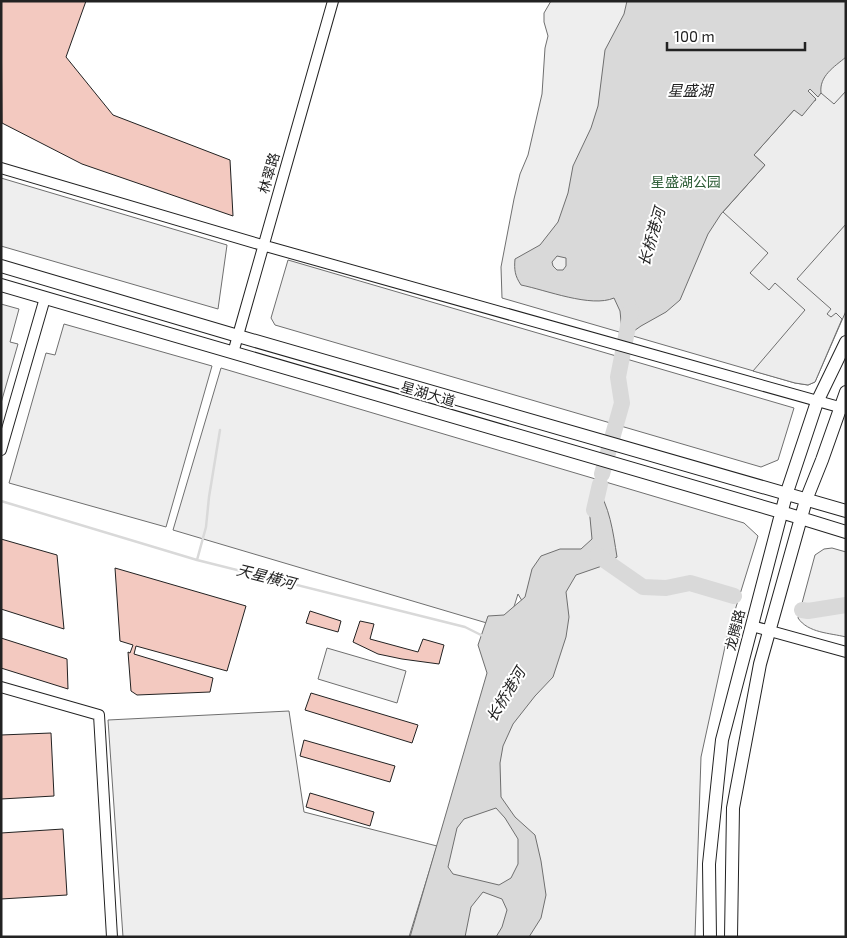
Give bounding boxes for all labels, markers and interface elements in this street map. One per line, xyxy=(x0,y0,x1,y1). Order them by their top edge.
scale bar xyxy=(667,20,804,52)
text: 100 m xyxy=(674,27,715,45)
water label: 星盛湖 xyxy=(667,81,714,99)
street label: 林翠路 xyxy=(255,150,282,195)
park label: 星盛湖公园 xyxy=(651,173,721,190)
water label: 长桥港河 xyxy=(634,203,669,268)
street label: 星湖大道 xyxy=(399,378,457,409)
water label: 天星横河 xyxy=(235,560,300,593)
street label: 龙腾路 xyxy=(721,607,748,652)
water label: 长桥港河 xyxy=(482,662,530,725)

